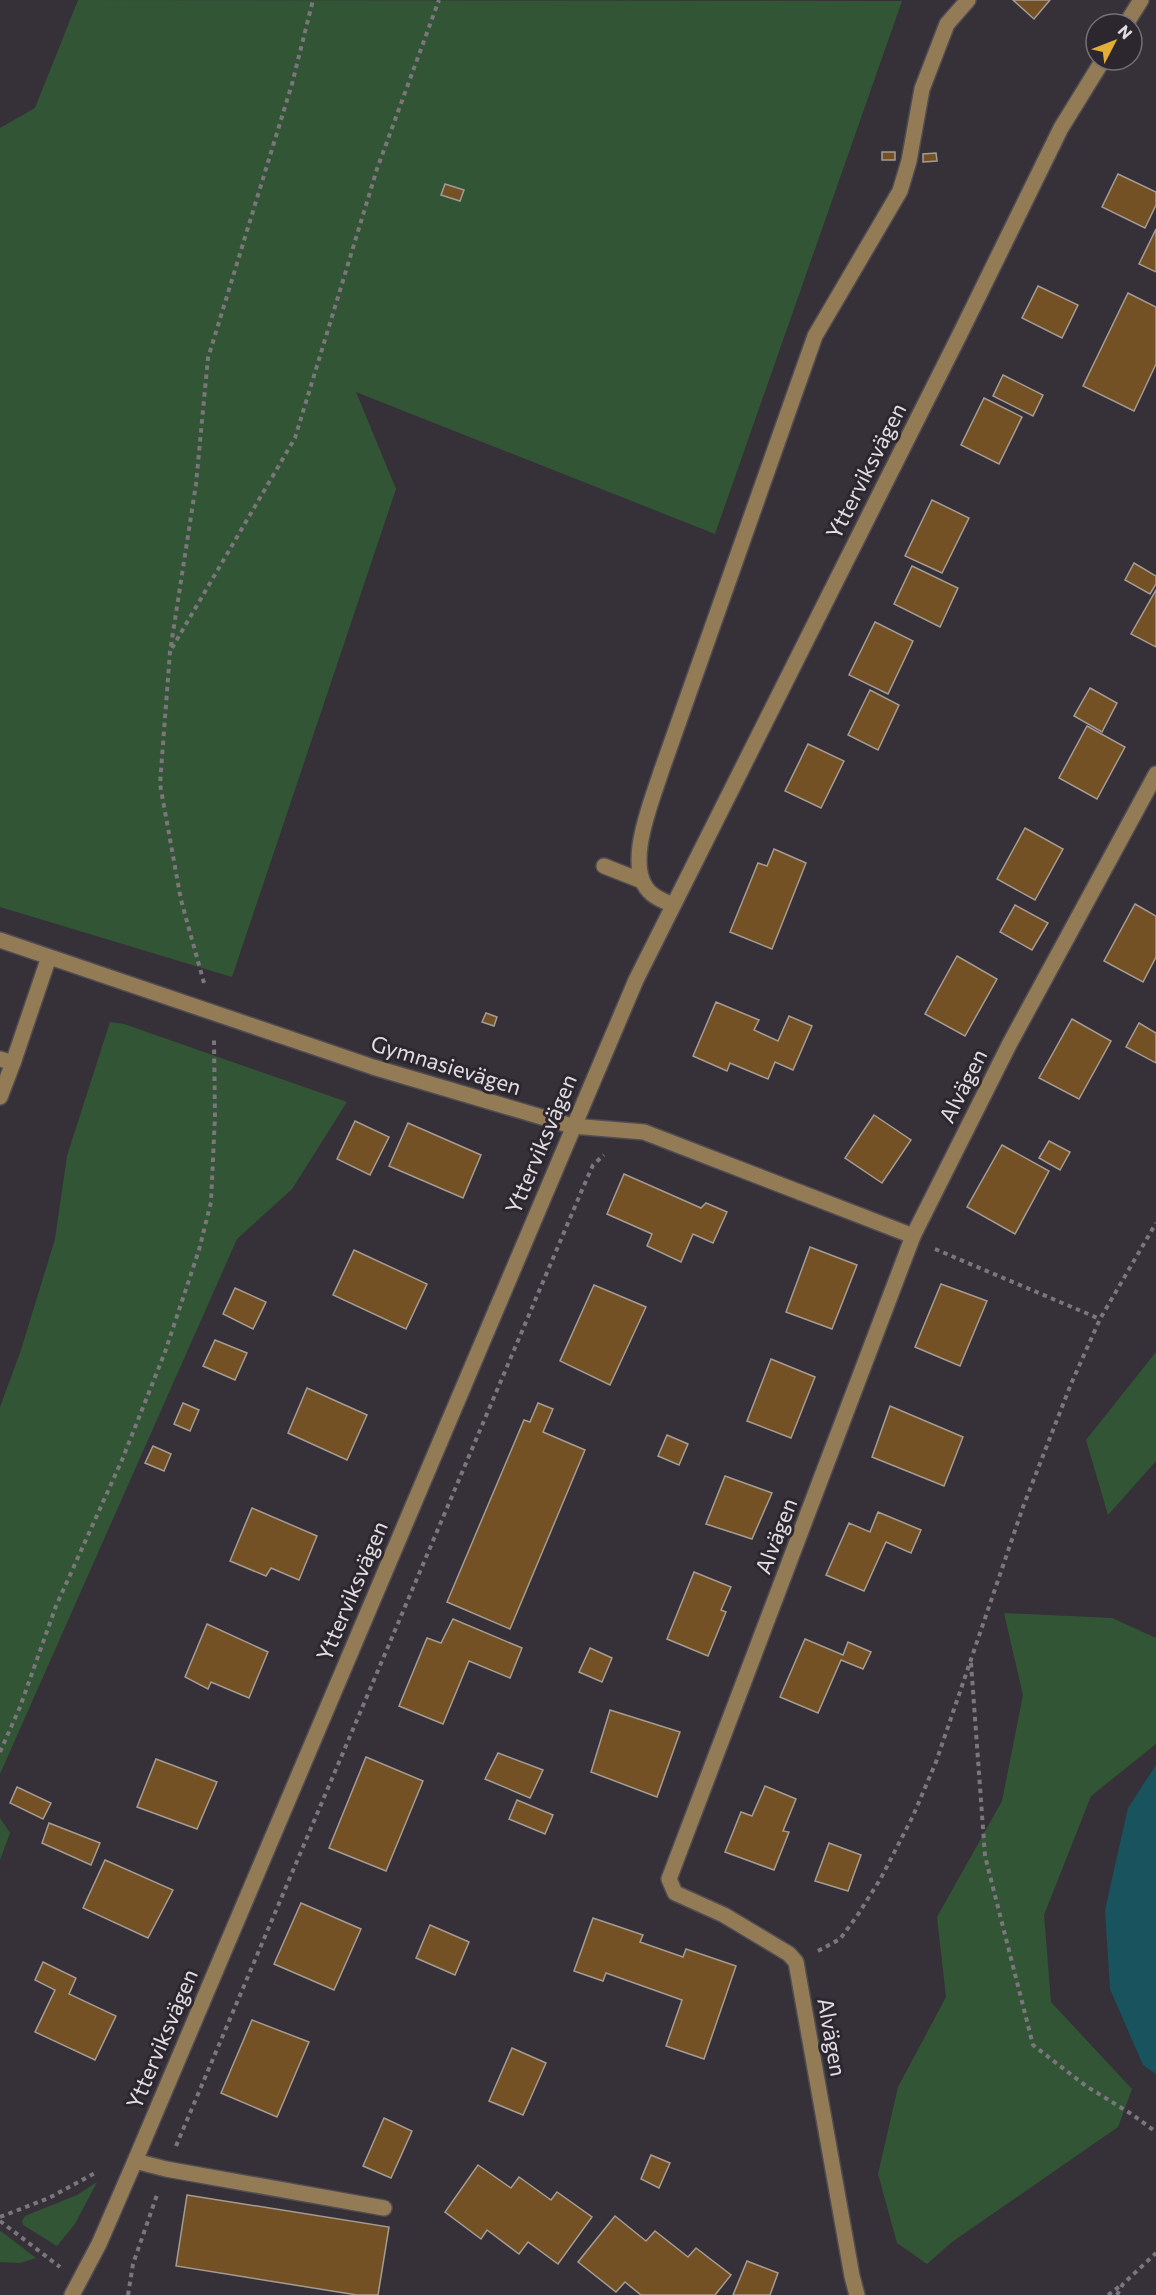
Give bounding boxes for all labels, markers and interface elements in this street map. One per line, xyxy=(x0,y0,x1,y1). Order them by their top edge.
north arrow xyxy=(1084,12,1144,72)
text: N xyxy=(1114,21,1137,42)
street label: Ytterviksvägen xyxy=(820,398,911,543)
street label: Gymnasievägen xyxy=(368,1029,525,1100)
street label: Alvägen xyxy=(933,1044,993,1127)
street label: Ytterviksvägen xyxy=(499,1070,582,1218)
street label: Alvägen xyxy=(749,1494,802,1578)
street label: Ytterviksvägen xyxy=(310,1517,393,1665)
street label: Ytterviksvägen xyxy=(120,1965,203,2113)
street label: Alvägen xyxy=(812,1996,853,2078)

